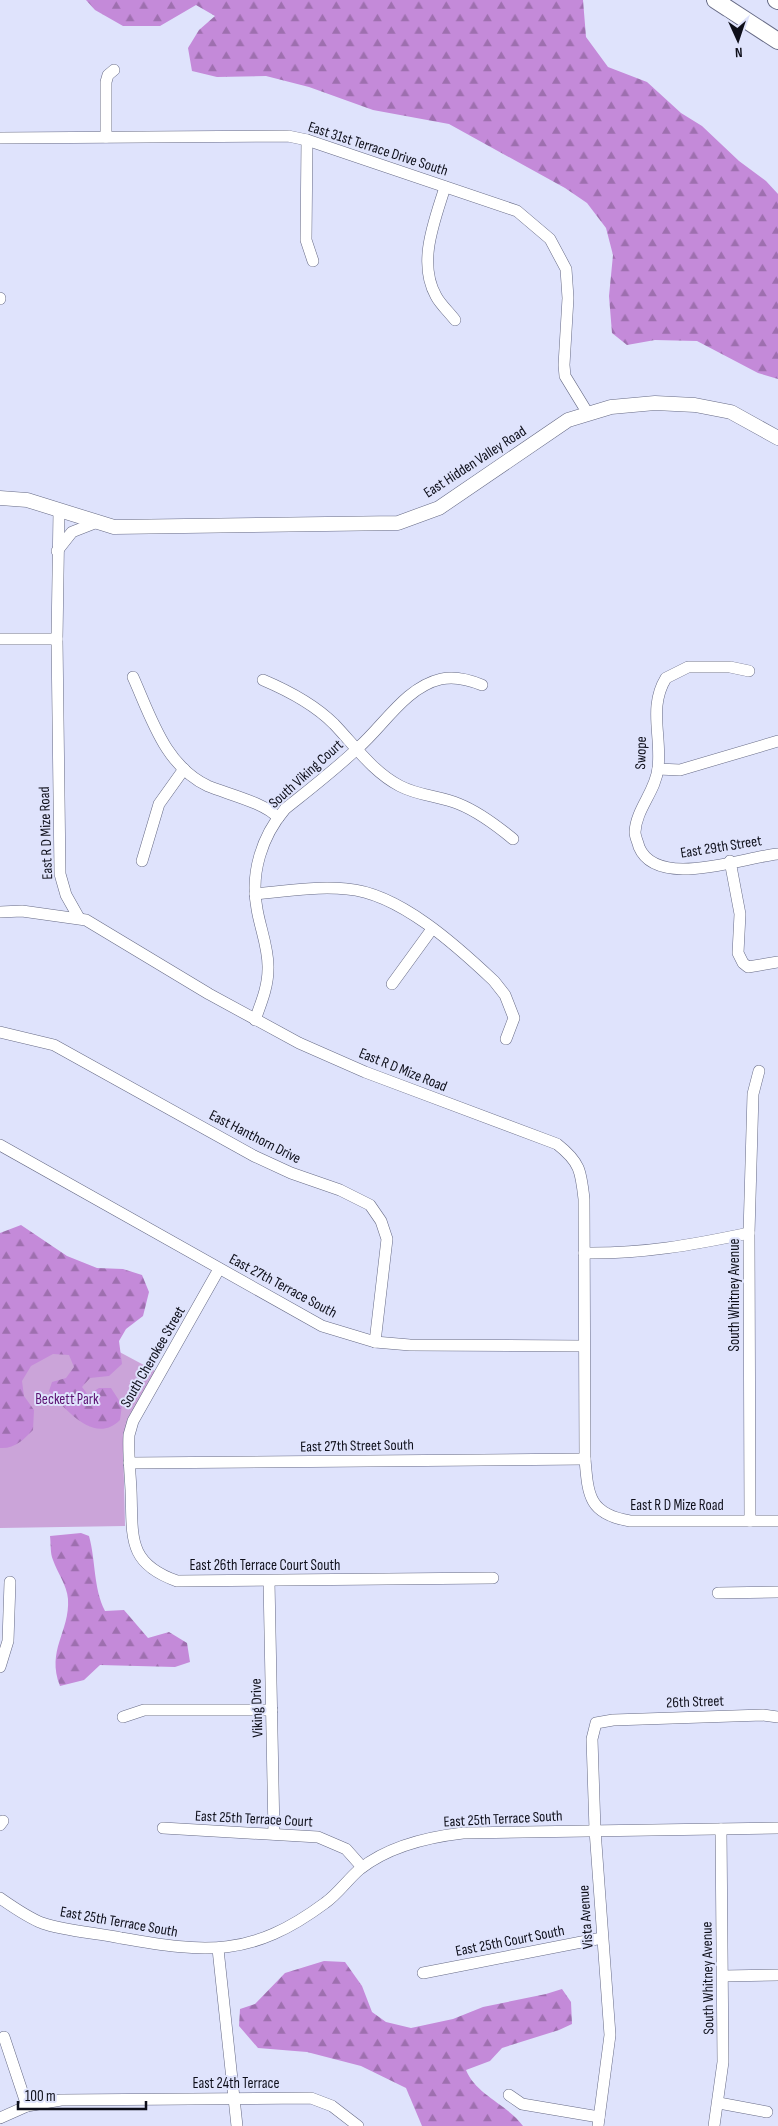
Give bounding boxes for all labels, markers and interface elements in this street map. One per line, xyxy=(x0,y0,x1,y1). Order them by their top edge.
north arrow xyxy=(713,15,763,65)
text: N xyxy=(734,44,743,61)
street label: East 31st Terrace Drive South xyxy=(306,117,450,181)
street label: East Hidden Valley Road xyxy=(420,422,530,502)
street label: South Viking Court xyxy=(265,735,348,812)
street label: Swope xyxy=(631,736,651,770)
street label: East R D Mize Road xyxy=(35,786,57,880)
street label: East 29th Street xyxy=(679,831,763,863)
street label: East R D Mize Road xyxy=(356,1044,450,1096)
street label: East Hanthorn Drive xyxy=(206,1106,304,1168)
street label: South Whitney Avenue xyxy=(725,1238,744,1352)
street label: East 27th Terrace South xyxy=(226,1250,340,1322)
street label: South Cherokee Street xyxy=(116,1303,190,1411)
park label: Beckett Park xyxy=(35,1390,99,1409)
street label: East 27th Street South xyxy=(300,1436,414,1456)
street label: East R D Mize Road xyxy=(630,1496,724,1515)
street label: East 26th Terrace Court South xyxy=(190,1556,340,1575)
street label: Viking Drive xyxy=(246,1678,268,1738)
street label: 26th Street xyxy=(666,1691,725,1713)
street label: East 25th Terrace Court xyxy=(195,1806,314,1832)
street label: East 25th Terrace South xyxy=(443,1806,563,1832)
street label: Vista Avenue xyxy=(574,1884,598,1950)
street label: East 25th Terrace South xyxy=(59,1902,179,1942)
street label: East 25th Court South xyxy=(454,1921,566,1961)
street label: South Whitney Avenue xyxy=(698,1921,718,2035)
street label: East 24th Terrace xyxy=(192,2074,280,2093)
scale bar xyxy=(18,2078,145,2110)
text: 100 m xyxy=(25,2087,56,2106)

